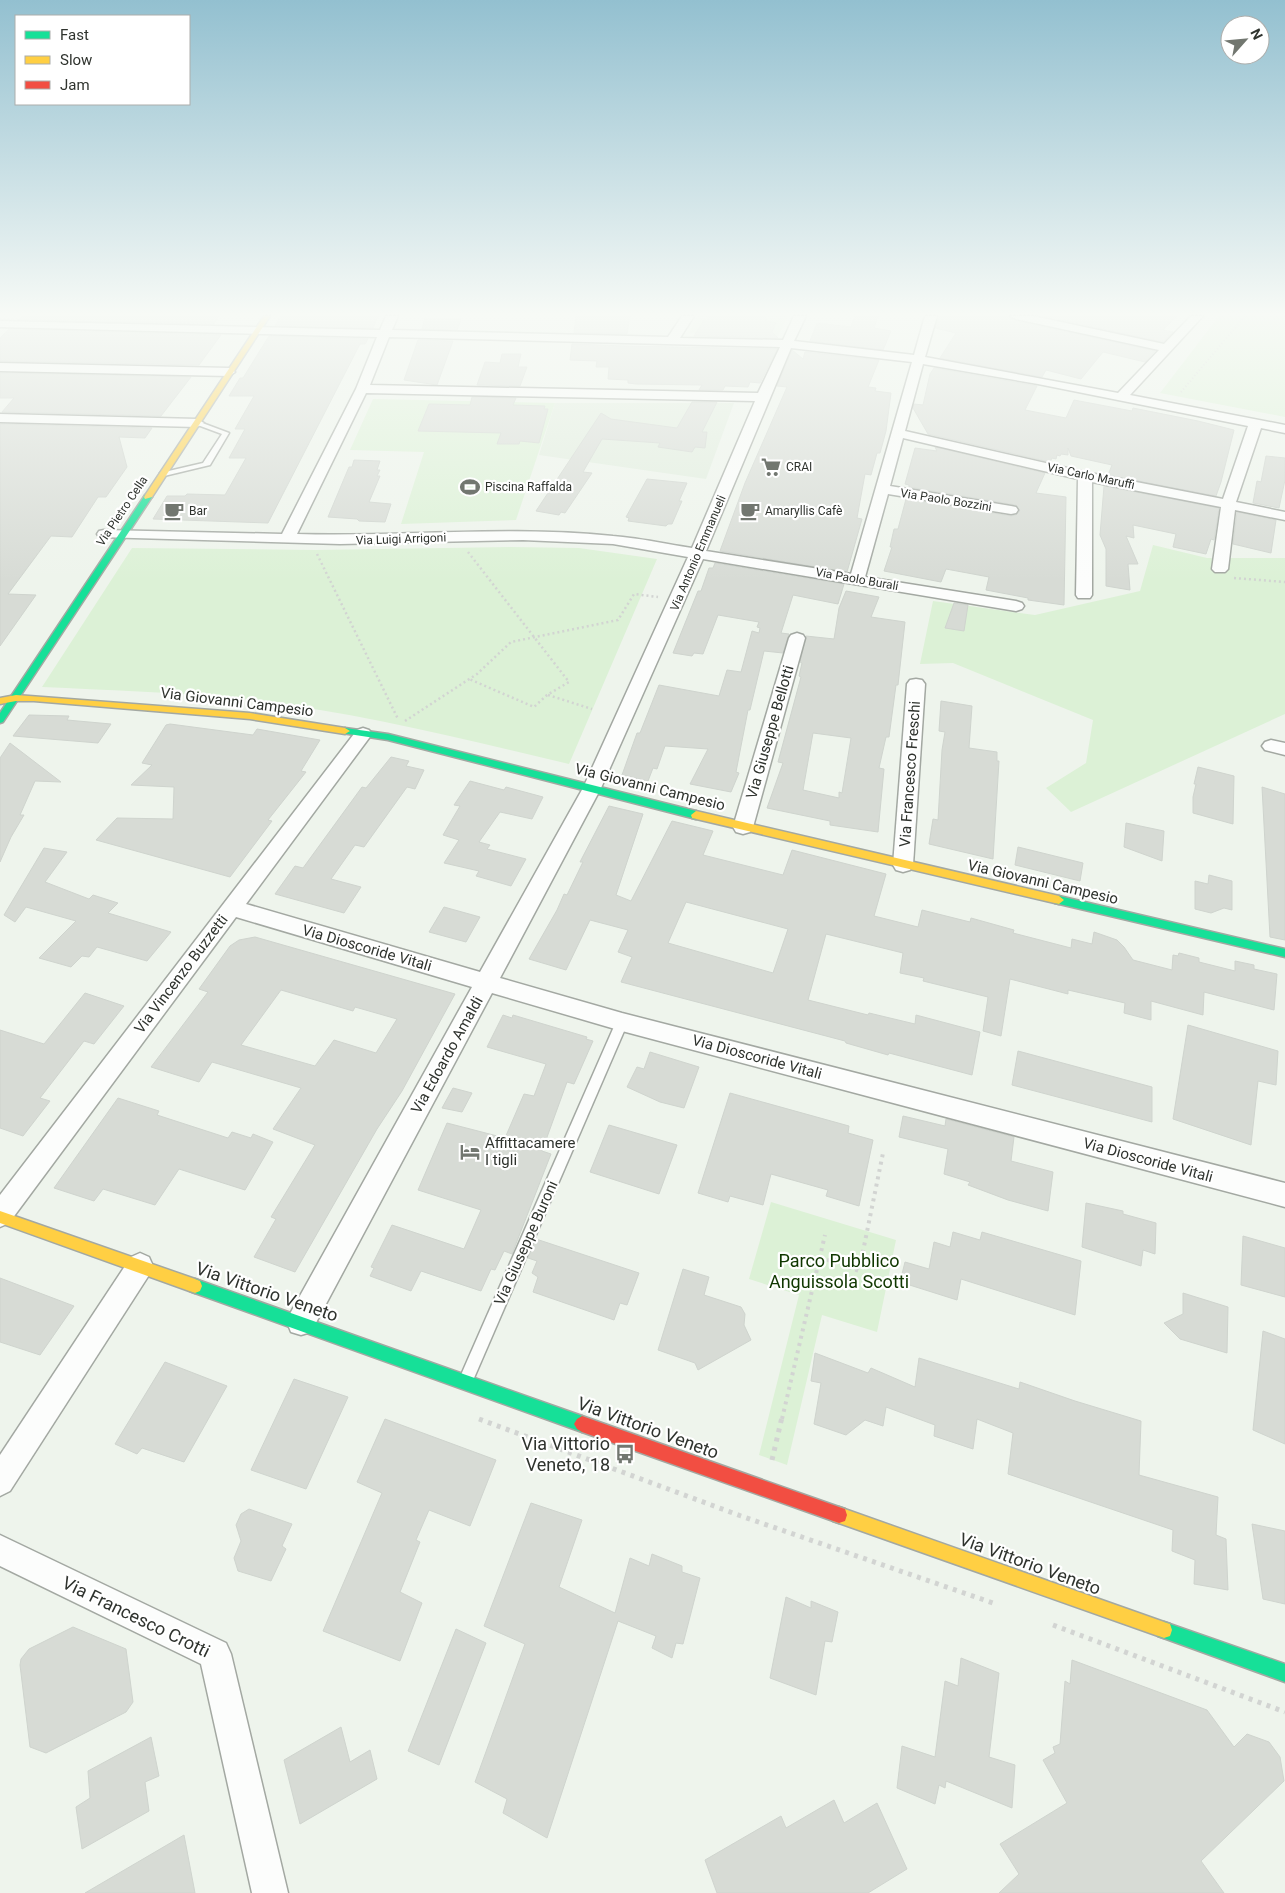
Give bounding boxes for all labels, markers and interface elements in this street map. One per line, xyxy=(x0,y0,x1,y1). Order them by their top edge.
legend xyxy=(15,15,190,105)
north arrow xyxy=(1220,15,1270,65)
text: Fast xyxy=(60,26,89,44)
text: N xyxy=(1247,26,1266,42)
text: Slow xyxy=(60,51,92,69)
text: Jam xyxy=(60,76,90,94)
supermarket icon: CRAI xyxy=(760,456,782,478)
place label: CRAI xyxy=(786,460,812,474)
street label: Via Carlo Maruffi xyxy=(1046,460,1136,492)
street label: Via Pietro Cella xyxy=(94,473,150,549)
sports icon: Piscina Raffalda xyxy=(459,476,481,498)
place label: Piscina Raffalda xyxy=(485,480,572,494)
street label: Via Paolo Bozzini xyxy=(899,486,993,514)
street label: Via Antonio Emmanueli xyxy=(667,493,729,613)
cafe icon: Bar xyxy=(163,500,185,522)
cafe icon: Amaryllis Cafè xyxy=(739,500,761,522)
place label: Bar xyxy=(189,504,207,518)
place label: Amaryllis Cafè xyxy=(765,504,842,518)
street label: Via Luigi Arrigoni xyxy=(356,530,447,548)
street label: Via Paolo Burali xyxy=(814,565,900,593)
street label: Via Giuseppe Bellotti xyxy=(742,663,798,801)
street label: Via Giovanni Campesio xyxy=(159,684,315,720)
street label: Via Francesco Freschi xyxy=(896,700,924,848)
street label: Via Giovanni Campesio xyxy=(573,760,727,814)
street label: Via Giovanni Campesio xyxy=(966,856,1120,908)
street label: Via Vincenzo Buzzetti xyxy=(130,911,232,1037)
street label: Via Dioscoride Vitali xyxy=(300,921,434,975)
street label: Via Edoardo Amaldi xyxy=(407,993,487,1117)
street label: Via Dioscoride Vitali xyxy=(690,1031,824,1083)
place label: Affittacamere I tigli xyxy=(485,1134,576,1169)
street label: Via Dioscoride Vitali xyxy=(1081,1134,1215,1186)
hotel icon: Affittacamere I tigli xyxy=(459,1141,481,1163)
street label: Via Giuseppe Buroni xyxy=(490,1178,562,1308)
park label: Parco Pubblico Anguissola Scotti xyxy=(769,1250,909,1292)
street label: Via Vittorio Veneto xyxy=(193,1257,341,1326)
street label: Via Vittorio Veneto xyxy=(575,1392,722,1463)
place label: Via Vittorio Veneto, 18 xyxy=(521,1433,610,1475)
bus stop icon: Via Vittorio Veneto, 18 xyxy=(614,1443,636,1465)
street label: Via Vittorio Veneto xyxy=(957,1528,1104,1599)
street label: Via Francesco Crotti xyxy=(59,1572,214,1661)

